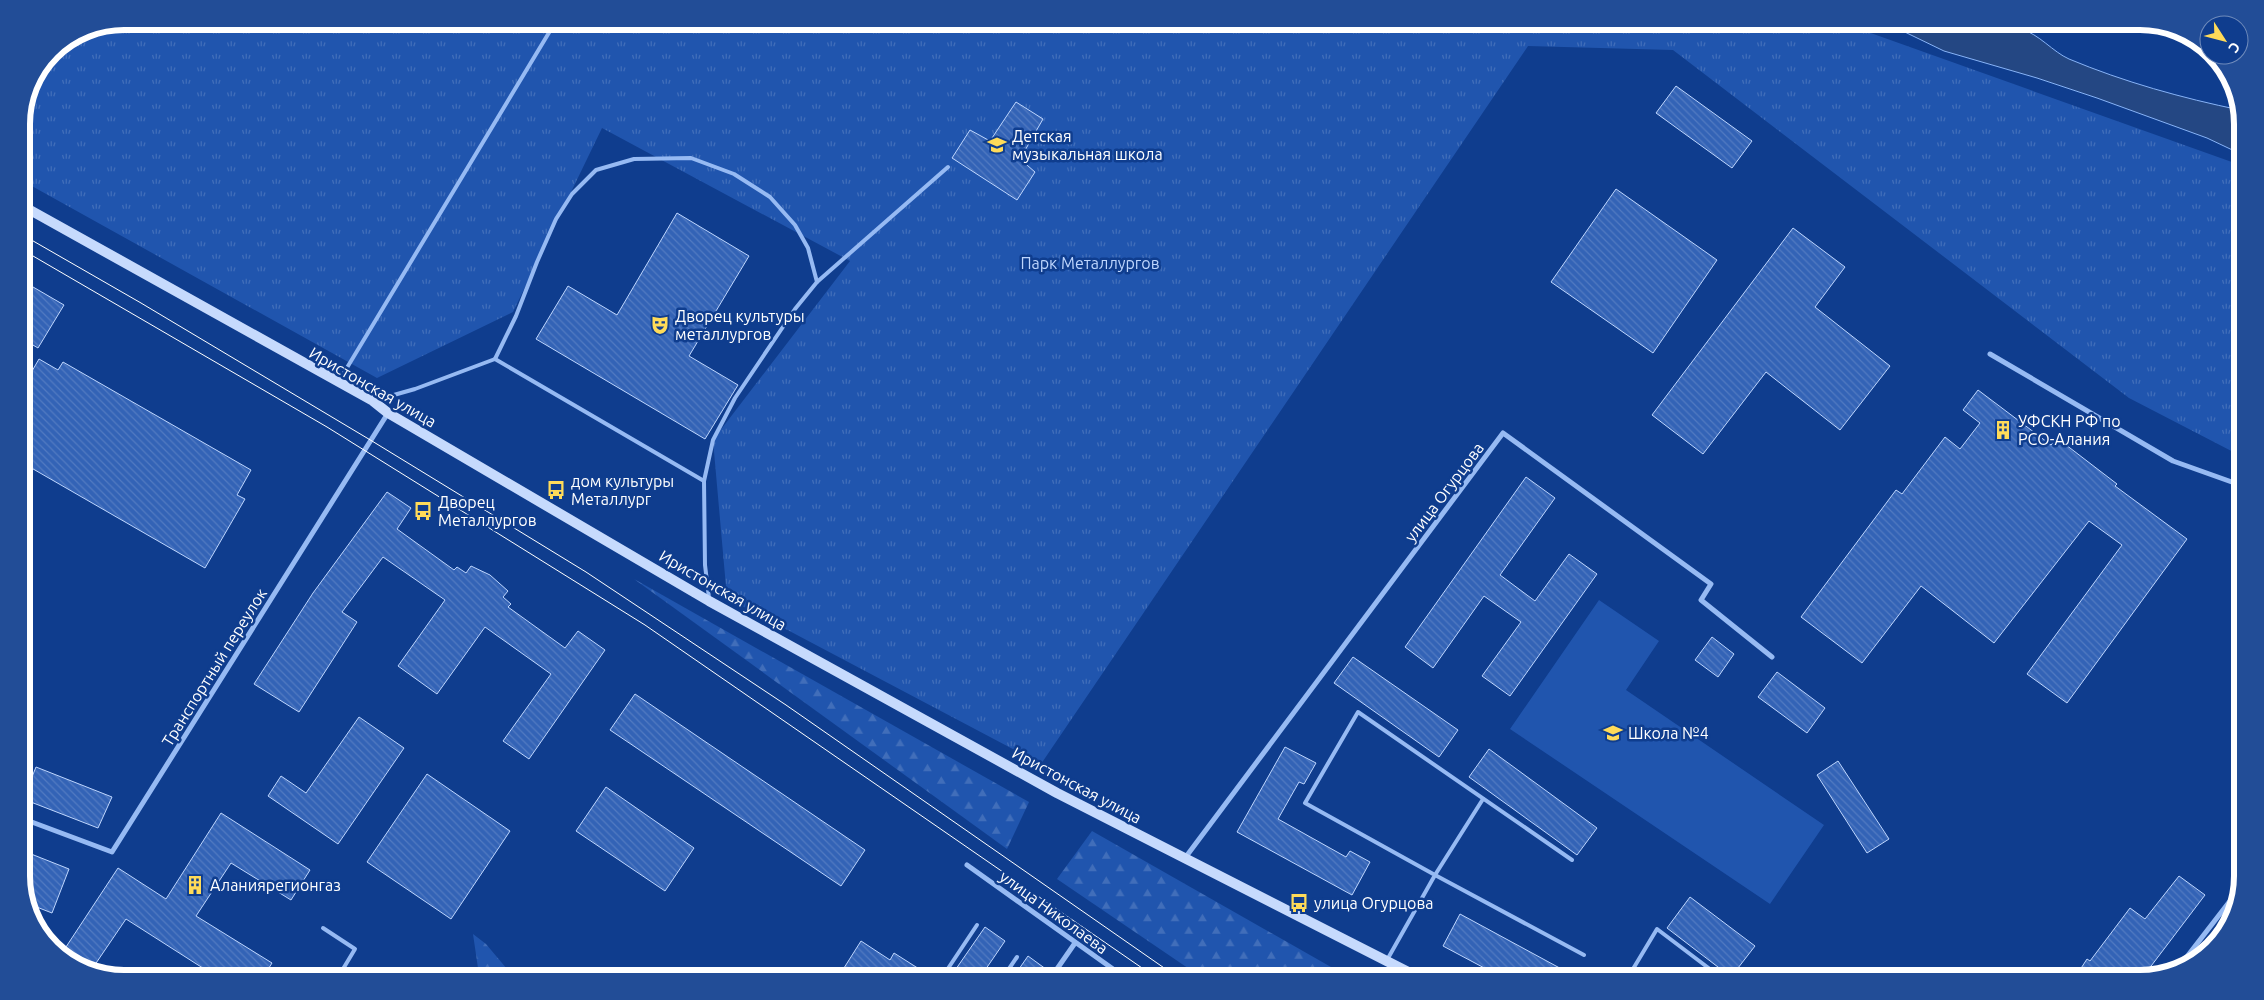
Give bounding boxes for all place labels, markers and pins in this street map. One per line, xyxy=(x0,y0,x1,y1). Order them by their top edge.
place label: Детская музыкальная школа xyxy=(1012,127,1163,163)
school or university icon: Детская музыкальная школа xyxy=(986,134,1008,156)
place label: Дворец культуры металлургов xyxy=(675,307,805,343)
theatre icon: Дворец культуры металлургов xyxy=(649,314,671,336)
place label: УФСКН РФ по РСО-Алания xyxy=(2018,412,2121,448)
building icon: УФСКН РФ по РСО-Алания xyxy=(1992,419,2014,441)
place label: дом культуры Металлург xyxy=(571,472,674,508)
bus stop icon: дом культуры Металлург xyxy=(545,479,567,501)
place label: Дворец Металлургов xyxy=(438,493,537,529)
bus stop icon: Дворец Металлургов xyxy=(412,500,434,522)
school or university icon: Школа №4 xyxy=(1602,722,1624,744)
place label: Школа №4 xyxy=(1628,724,1709,742)
building icon: Аланиярегионгаз xyxy=(184,874,206,896)
place label: Аланиярегионгаз xyxy=(210,876,341,894)
bus stop icon: улица Огурцова xyxy=(1288,892,1310,914)
place label: улица Огурцова xyxy=(1314,894,1433,912)

